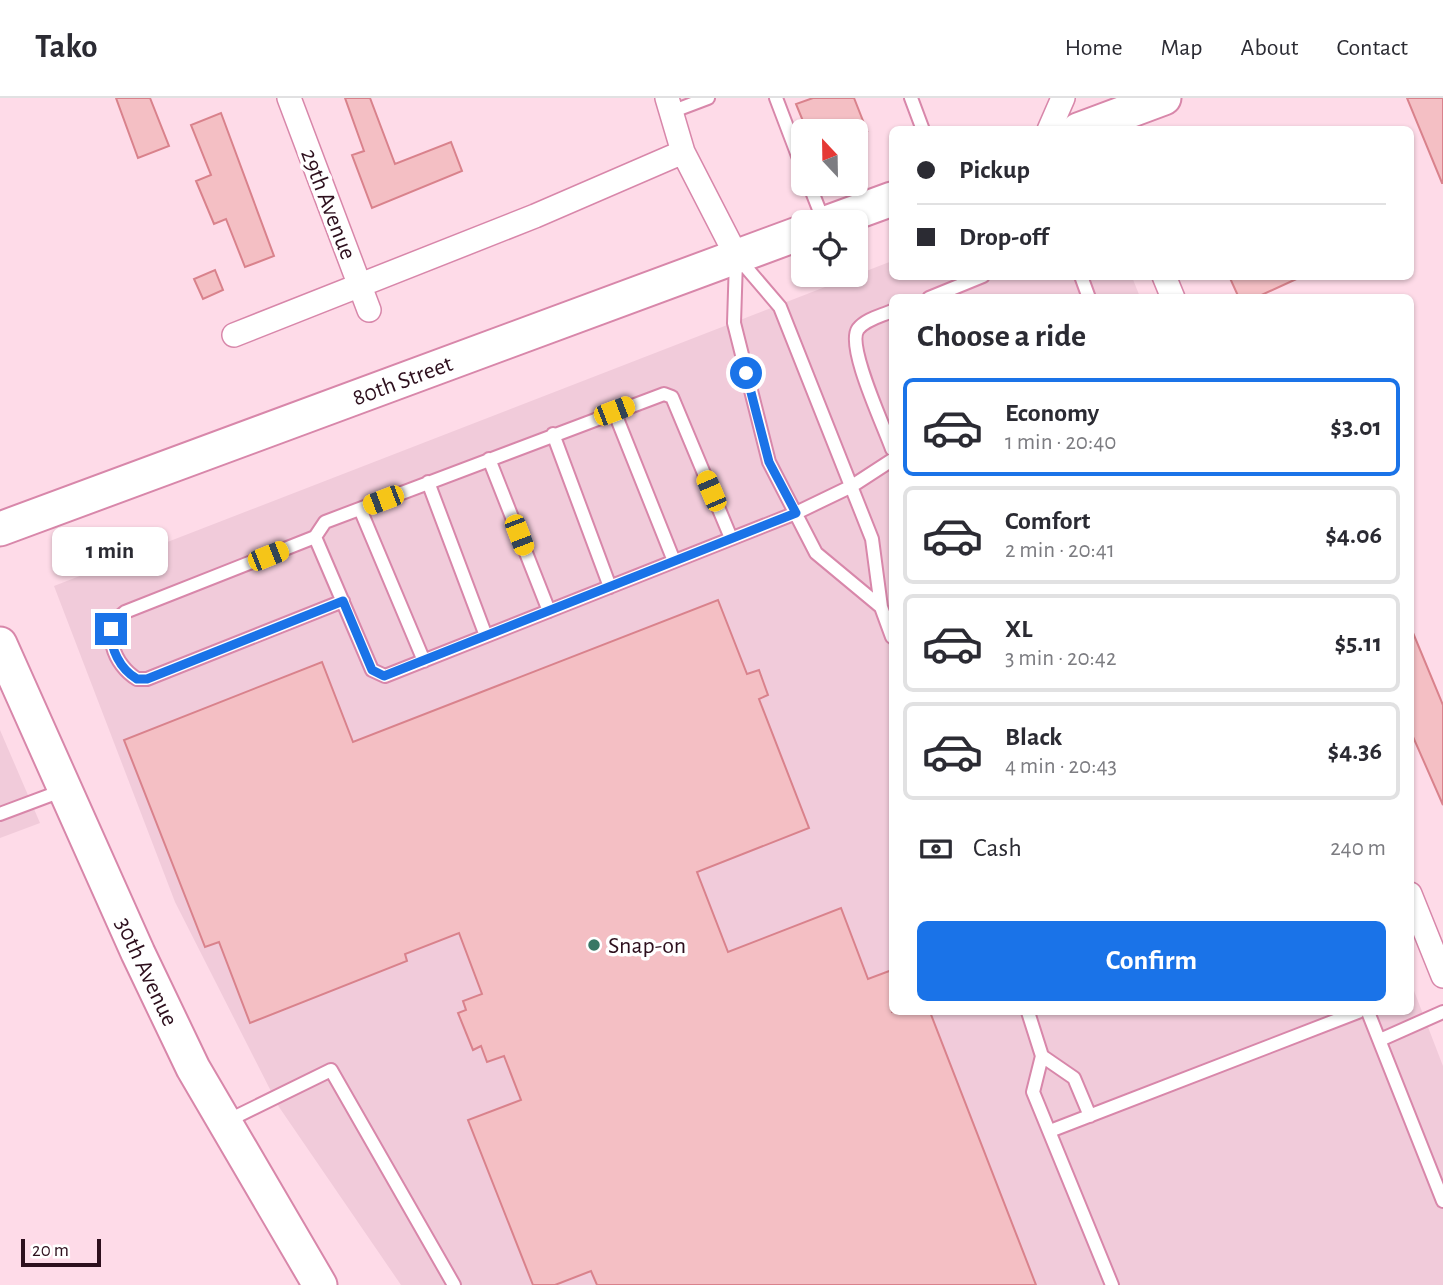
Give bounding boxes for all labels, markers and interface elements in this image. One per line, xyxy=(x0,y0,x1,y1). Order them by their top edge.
text: Tako xyxy=(35,31,98,64)
text: Home xyxy=(1065,36,1123,60)
text: Map xyxy=(1161,36,1203,60)
text: About xyxy=(1241,36,1298,60)
text: Contact xyxy=(1336,36,1408,60)
north arrow xyxy=(791,119,868,196)
map controls xyxy=(791,119,868,287)
street label: 29th Avenue xyxy=(296,146,360,263)
text: Pickup xyxy=(959,157,1030,183)
button: locate xyxy=(791,210,868,287)
text: Drop-off xyxy=(959,224,1048,250)
text: Choose a ride xyxy=(917,320,1086,352)
street label: 80th Street xyxy=(349,352,456,411)
route start xyxy=(730,357,762,389)
car xyxy=(591,394,638,428)
icon: car xyxy=(921,396,984,459)
text: Economy xyxy=(1005,400,1099,426)
text: $3.01 xyxy=(1330,414,1382,440)
text: 1 min · 20:40 xyxy=(1005,431,1116,454)
car xyxy=(694,468,729,514)
car xyxy=(360,483,407,517)
icon: car xyxy=(921,504,984,567)
text: Comfort xyxy=(1005,508,1090,534)
car xyxy=(502,512,537,558)
text: $4.06 xyxy=(1325,522,1382,548)
callout: 1 min xyxy=(53,528,169,576)
car xyxy=(245,538,292,574)
text: 2 min · 20:41 xyxy=(1005,539,1115,562)
text: 1 min xyxy=(86,540,134,563)
icon: car xyxy=(921,612,984,675)
route end xyxy=(95,613,127,645)
text: XL xyxy=(1005,616,1032,642)
text: $5.11 xyxy=(1334,630,1382,656)
text: 3 min · 20:42 xyxy=(1005,647,1116,670)
icon: car xyxy=(921,720,984,783)
text: Black xyxy=(1005,724,1062,750)
text: $4.36 xyxy=(1328,738,1382,764)
text: 4 min · 20:43 xyxy=(1005,755,1117,778)
icon: cash xyxy=(917,830,955,868)
text: Cash xyxy=(973,835,1022,861)
text: 240 m xyxy=(1330,837,1386,860)
street label: 30th Avenue xyxy=(111,914,182,1030)
button: Confirm xyxy=(917,921,1386,1001)
place label: Snap-on xyxy=(608,934,686,958)
marker: Snap-on xyxy=(586,937,602,953)
scale bar xyxy=(21,1236,102,1268)
text: 20 m xyxy=(32,1241,69,1260)

